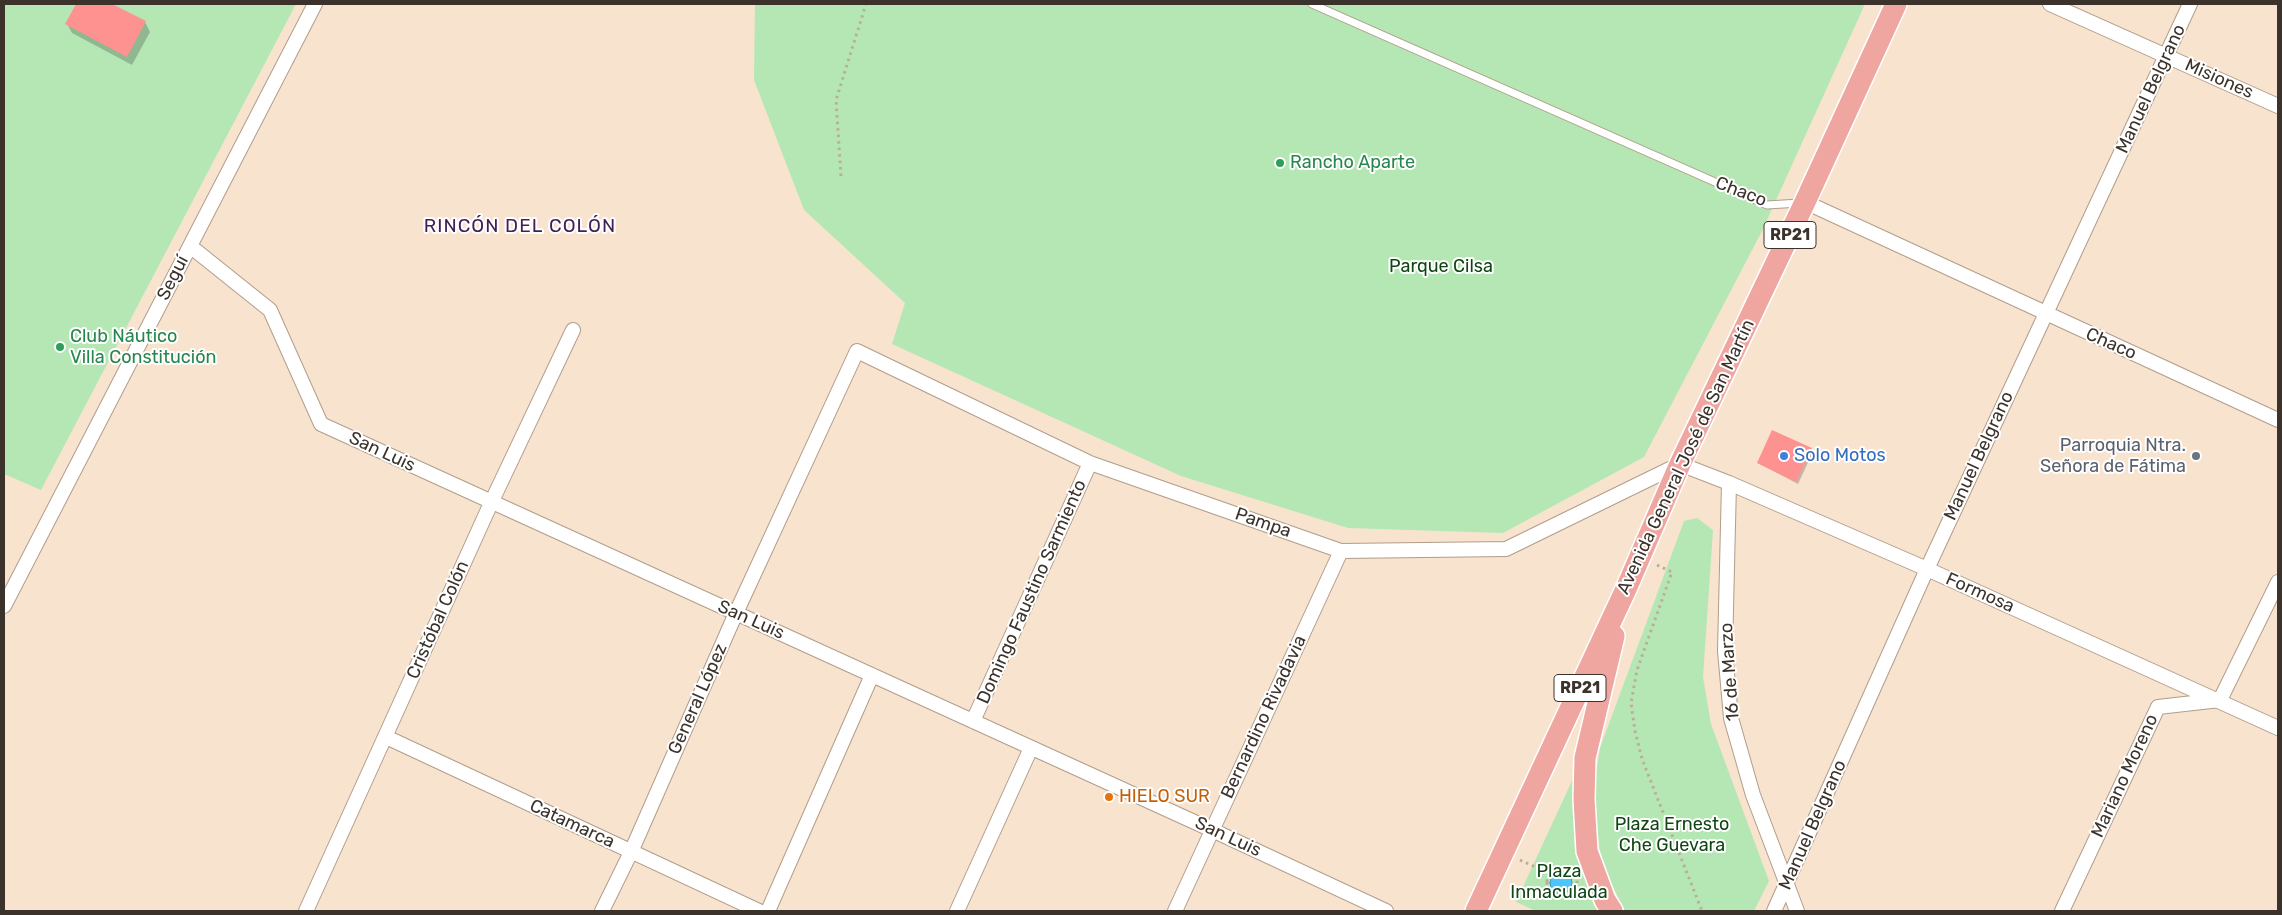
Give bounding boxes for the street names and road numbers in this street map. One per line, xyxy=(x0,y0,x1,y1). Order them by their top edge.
street label: Manuel Belgrano xyxy=(2112,21,2190,157)
street label: Misiones xyxy=(2181,54,2257,104)
street label: Chaco xyxy=(1712,172,1770,212)
road number: RP21 xyxy=(1764,222,1816,248)
street label: Seguí xyxy=(153,252,193,304)
street label: Avenida General José de San Martín xyxy=(1613,316,1759,598)
street label: Chaco xyxy=(2082,323,2140,365)
street label: Manuel Belgrano xyxy=(1940,388,2018,524)
street label: San Luis xyxy=(345,427,419,477)
street label: Domingo Faustino Sarmiento xyxy=(973,477,1091,707)
street label: Pampa xyxy=(1232,503,1294,543)
street label: Cristóbal Colón xyxy=(402,558,474,682)
street label: Formosa xyxy=(1942,568,2018,618)
street label: San Luis xyxy=(714,596,788,644)
street label: 16 de Marzo xyxy=(1716,622,1744,722)
street label: Bernardino Rivadavia xyxy=(1217,632,1311,802)
street label: General López xyxy=(664,640,732,758)
road number: RP21 xyxy=(1554,674,1606,701)
street label: Mariano Moreno xyxy=(2087,711,2163,841)
street label: Manuel Belgrano xyxy=(1775,757,1851,893)
street label: Catamarca xyxy=(526,795,618,853)
street label: San Luis xyxy=(1191,812,1265,862)

